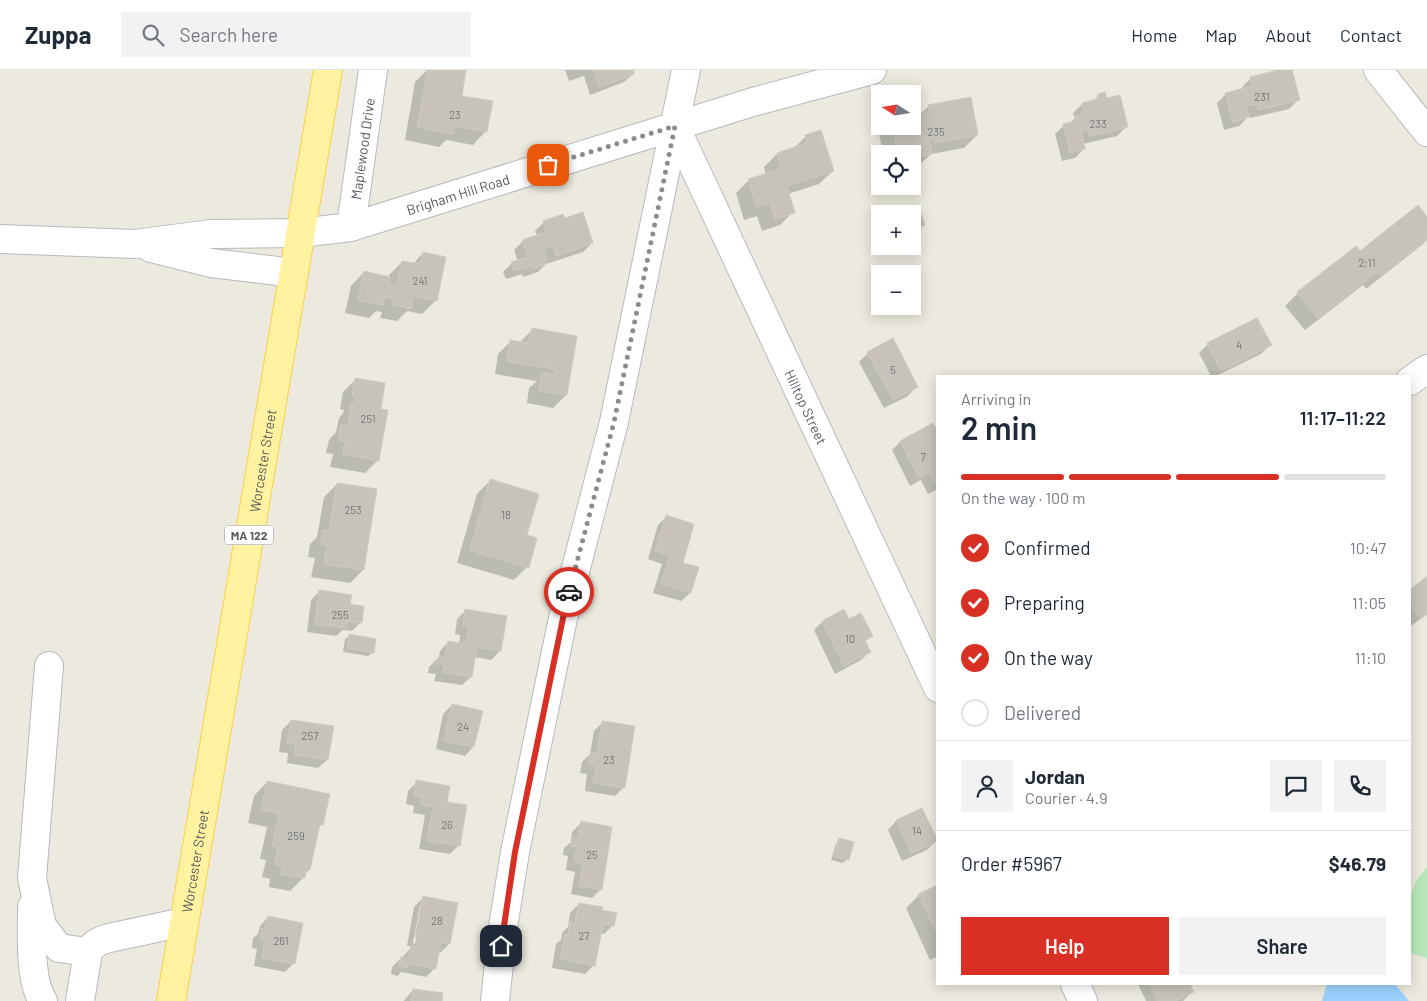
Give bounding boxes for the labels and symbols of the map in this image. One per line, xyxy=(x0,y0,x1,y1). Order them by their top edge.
north arrow xyxy=(871,85,921,135)
house number: 231 xyxy=(1254,90,1270,103)
street label: Maplewood Drive xyxy=(346,97,377,201)
house number: 23 xyxy=(449,108,461,121)
house number: 233 xyxy=(1089,117,1107,130)
house number: 235 xyxy=(927,125,945,138)
pin xyxy=(527,144,569,186)
street label: Brigham Hill Road xyxy=(404,170,511,218)
house number: 2;11 xyxy=(1358,256,1376,269)
house number: 241 xyxy=(413,274,427,287)
house number: 4 xyxy=(1236,338,1242,351)
house number: 5 xyxy=(890,363,896,376)
street label: Hilltop Street xyxy=(782,367,831,447)
street label: Worcester Street xyxy=(245,408,279,513)
house number: 251 xyxy=(360,412,376,425)
house number: 7 xyxy=(920,450,926,463)
house number: 253 xyxy=(344,503,362,516)
house number: 18 xyxy=(501,508,511,521)
road number: MA 122 xyxy=(225,526,273,544)
courier xyxy=(544,567,594,617)
house number: 255 xyxy=(331,608,349,621)
house number: 10 xyxy=(845,632,855,645)
house number: 24 xyxy=(457,720,469,733)
house number: 257 xyxy=(302,729,318,742)
house number: 23 xyxy=(603,753,615,766)
street label: Worcester Street xyxy=(178,808,212,914)
house number: 26 xyxy=(441,818,453,831)
house number: 14 xyxy=(912,824,922,837)
house number: 259 xyxy=(287,829,305,842)
house number: 25 xyxy=(586,848,598,861)
house number: 28 xyxy=(431,914,443,927)
pin xyxy=(480,925,522,967)
house number: 27 xyxy=(578,929,590,942)
house number: 261 xyxy=(273,934,289,947)

